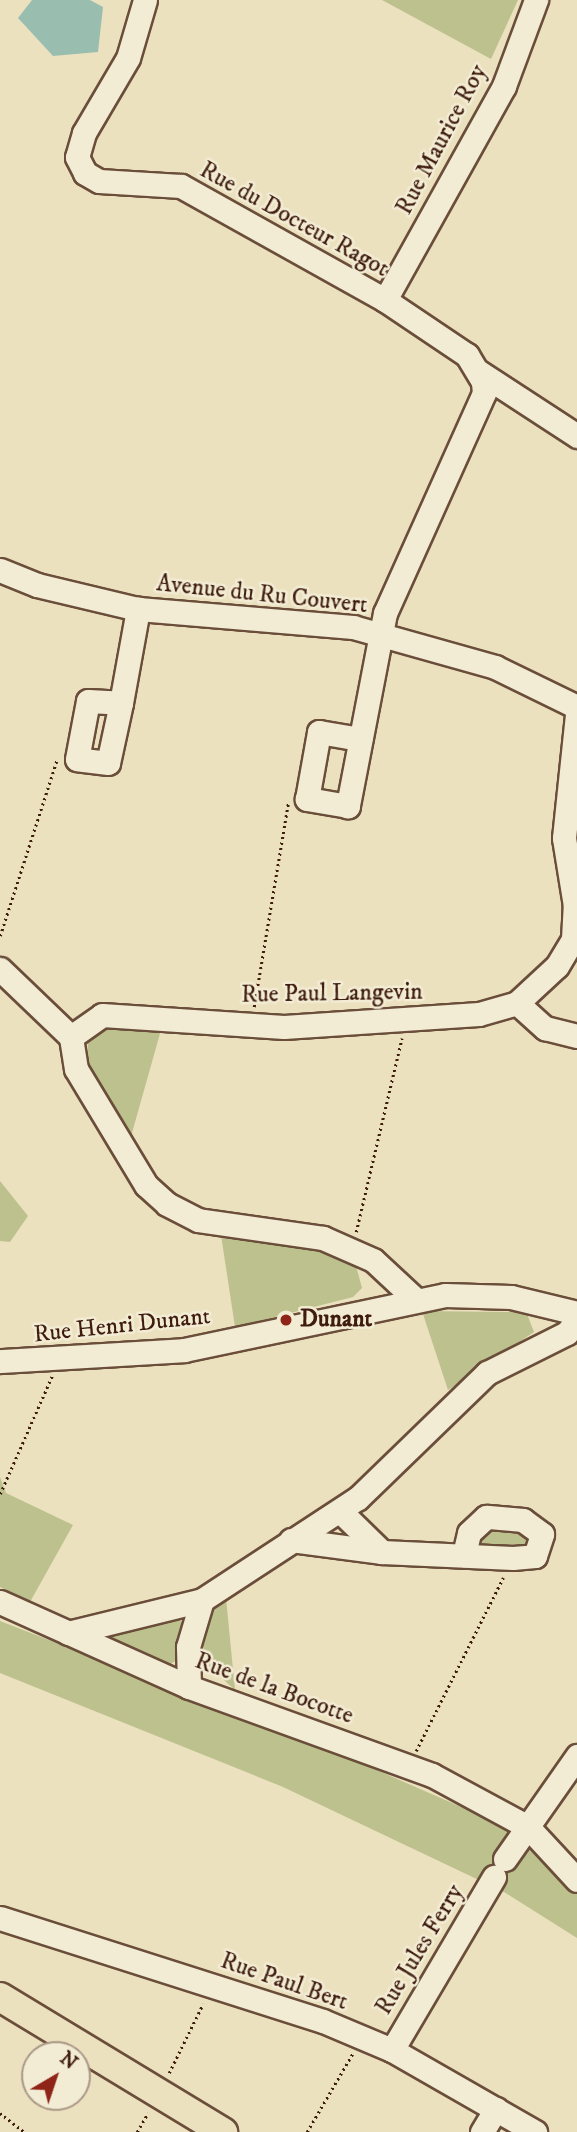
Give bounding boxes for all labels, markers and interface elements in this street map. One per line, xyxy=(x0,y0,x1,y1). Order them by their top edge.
street label: Rue Maurice Roy xyxy=(390,60,494,220)
street label: Rue du Docteur Ragot xyxy=(194,156,394,284)
street label: Avenue du Ru Couvert xyxy=(155,570,369,620)
street label: Rue Paul Langevin xyxy=(241,978,423,1010)
street label: Rue Henri Dunant xyxy=(32,1302,212,1350)
place label: Dunant xyxy=(300,1306,372,1334)
marker: Dunant xyxy=(278,1312,294,1328)
street label: Rue de la Bocotte xyxy=(191,1647,357,1731)
street label: Rue Jules Ferry xyxy=(370,1880,470,2020)
street label: Rue Paul Bert xyxy=(217,1947,351,2017)
north arrow xyxy=(21,2041,91,2111)
text: N xyxy=(55,2047,82,2075)

